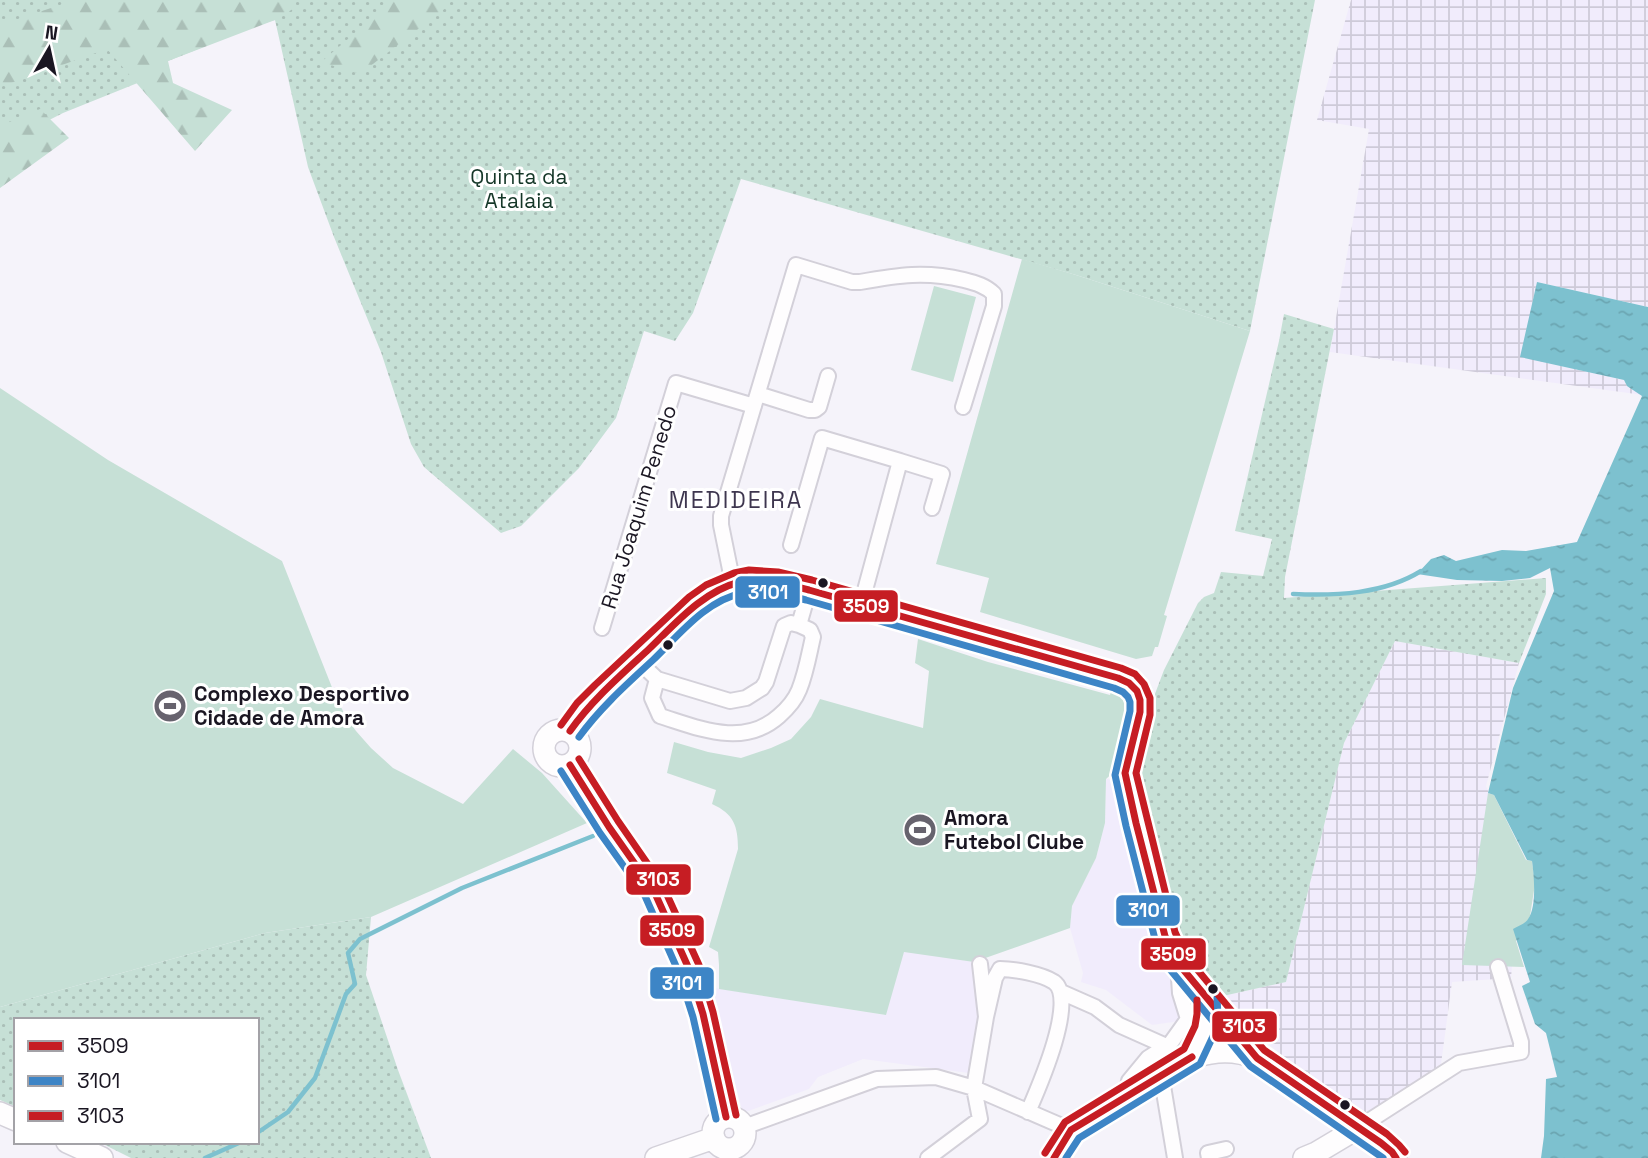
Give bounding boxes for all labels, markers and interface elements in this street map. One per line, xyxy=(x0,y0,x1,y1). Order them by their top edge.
north arrow xyxy=(14,14,84,84)
text: N xyxy=(43,19,60,46)
park label: Quinta da Atalaia xyxy=(470,163,568,214)
street label: Rua Joaquim Penedo xyxy=(595,402,682,612)
district label: MEDIDEIRA xyxy=(669,485,803,515)
line badge: 3101 xyxy=(734,575,801,609)
unlabelled marker xyxy=(816,576,830,590)
text: 3101 xyxy=(748,580,788,605)
line badge: 3509 xyxy=(833,589,899,623)
text: 3509 xyxy=(842,594,890,619)
unlabelled marker xyxy=(661,638,675,652)
place label: Complexo Desportivo Cidade de Amora xyxy=(194,680,410,731)
sports icon: Complexo Desportivo Cidade de Amora xyxy=(151,687,189,725)
place label: Amora Futebol Clube xyxy=(944,804,1084,855)
sports icon: Amora Futebol Clube xyxy=(901,811,939,849)
line badge: 3103 xyxy=(625,863,692,896)
text: 3103 xyxy=(636,867,680,892)
line badge: 3101 xyxy=(1115,894,1181,927)
text: 3101 xyxy=(1128,898,1168,923)
line badge: 3509 xyxy=(639,914,705,947)
text: 3509 xyxy=(648,918,696,943)
line badge: 3509 xyxy=(1140,937,1207,971)
text: 3509 xyxy=(1149,942,1197,967)
line badge: 3101 xyxy=(649,966,715,1000)
text: 3101 xyxy=(662,971,702,996)
unlabelled marker xyxy=(1206,982,1220,996)
line badge: 3103 xyxy=(1211,1010,1278,1043)
text: 3103 xyxy=(1222,1014,1266,1039)
legend xyxy=(14,1018,259,1144)
text: 3509 xyxy=(77,1032,129,1059)
text: 3101 xyxy=(77,1067,120,1094)
unlabelled marker xyxy=(1338,1098,1352,1112)
text: 3103 xyxy=(77,1102,124,1129)

